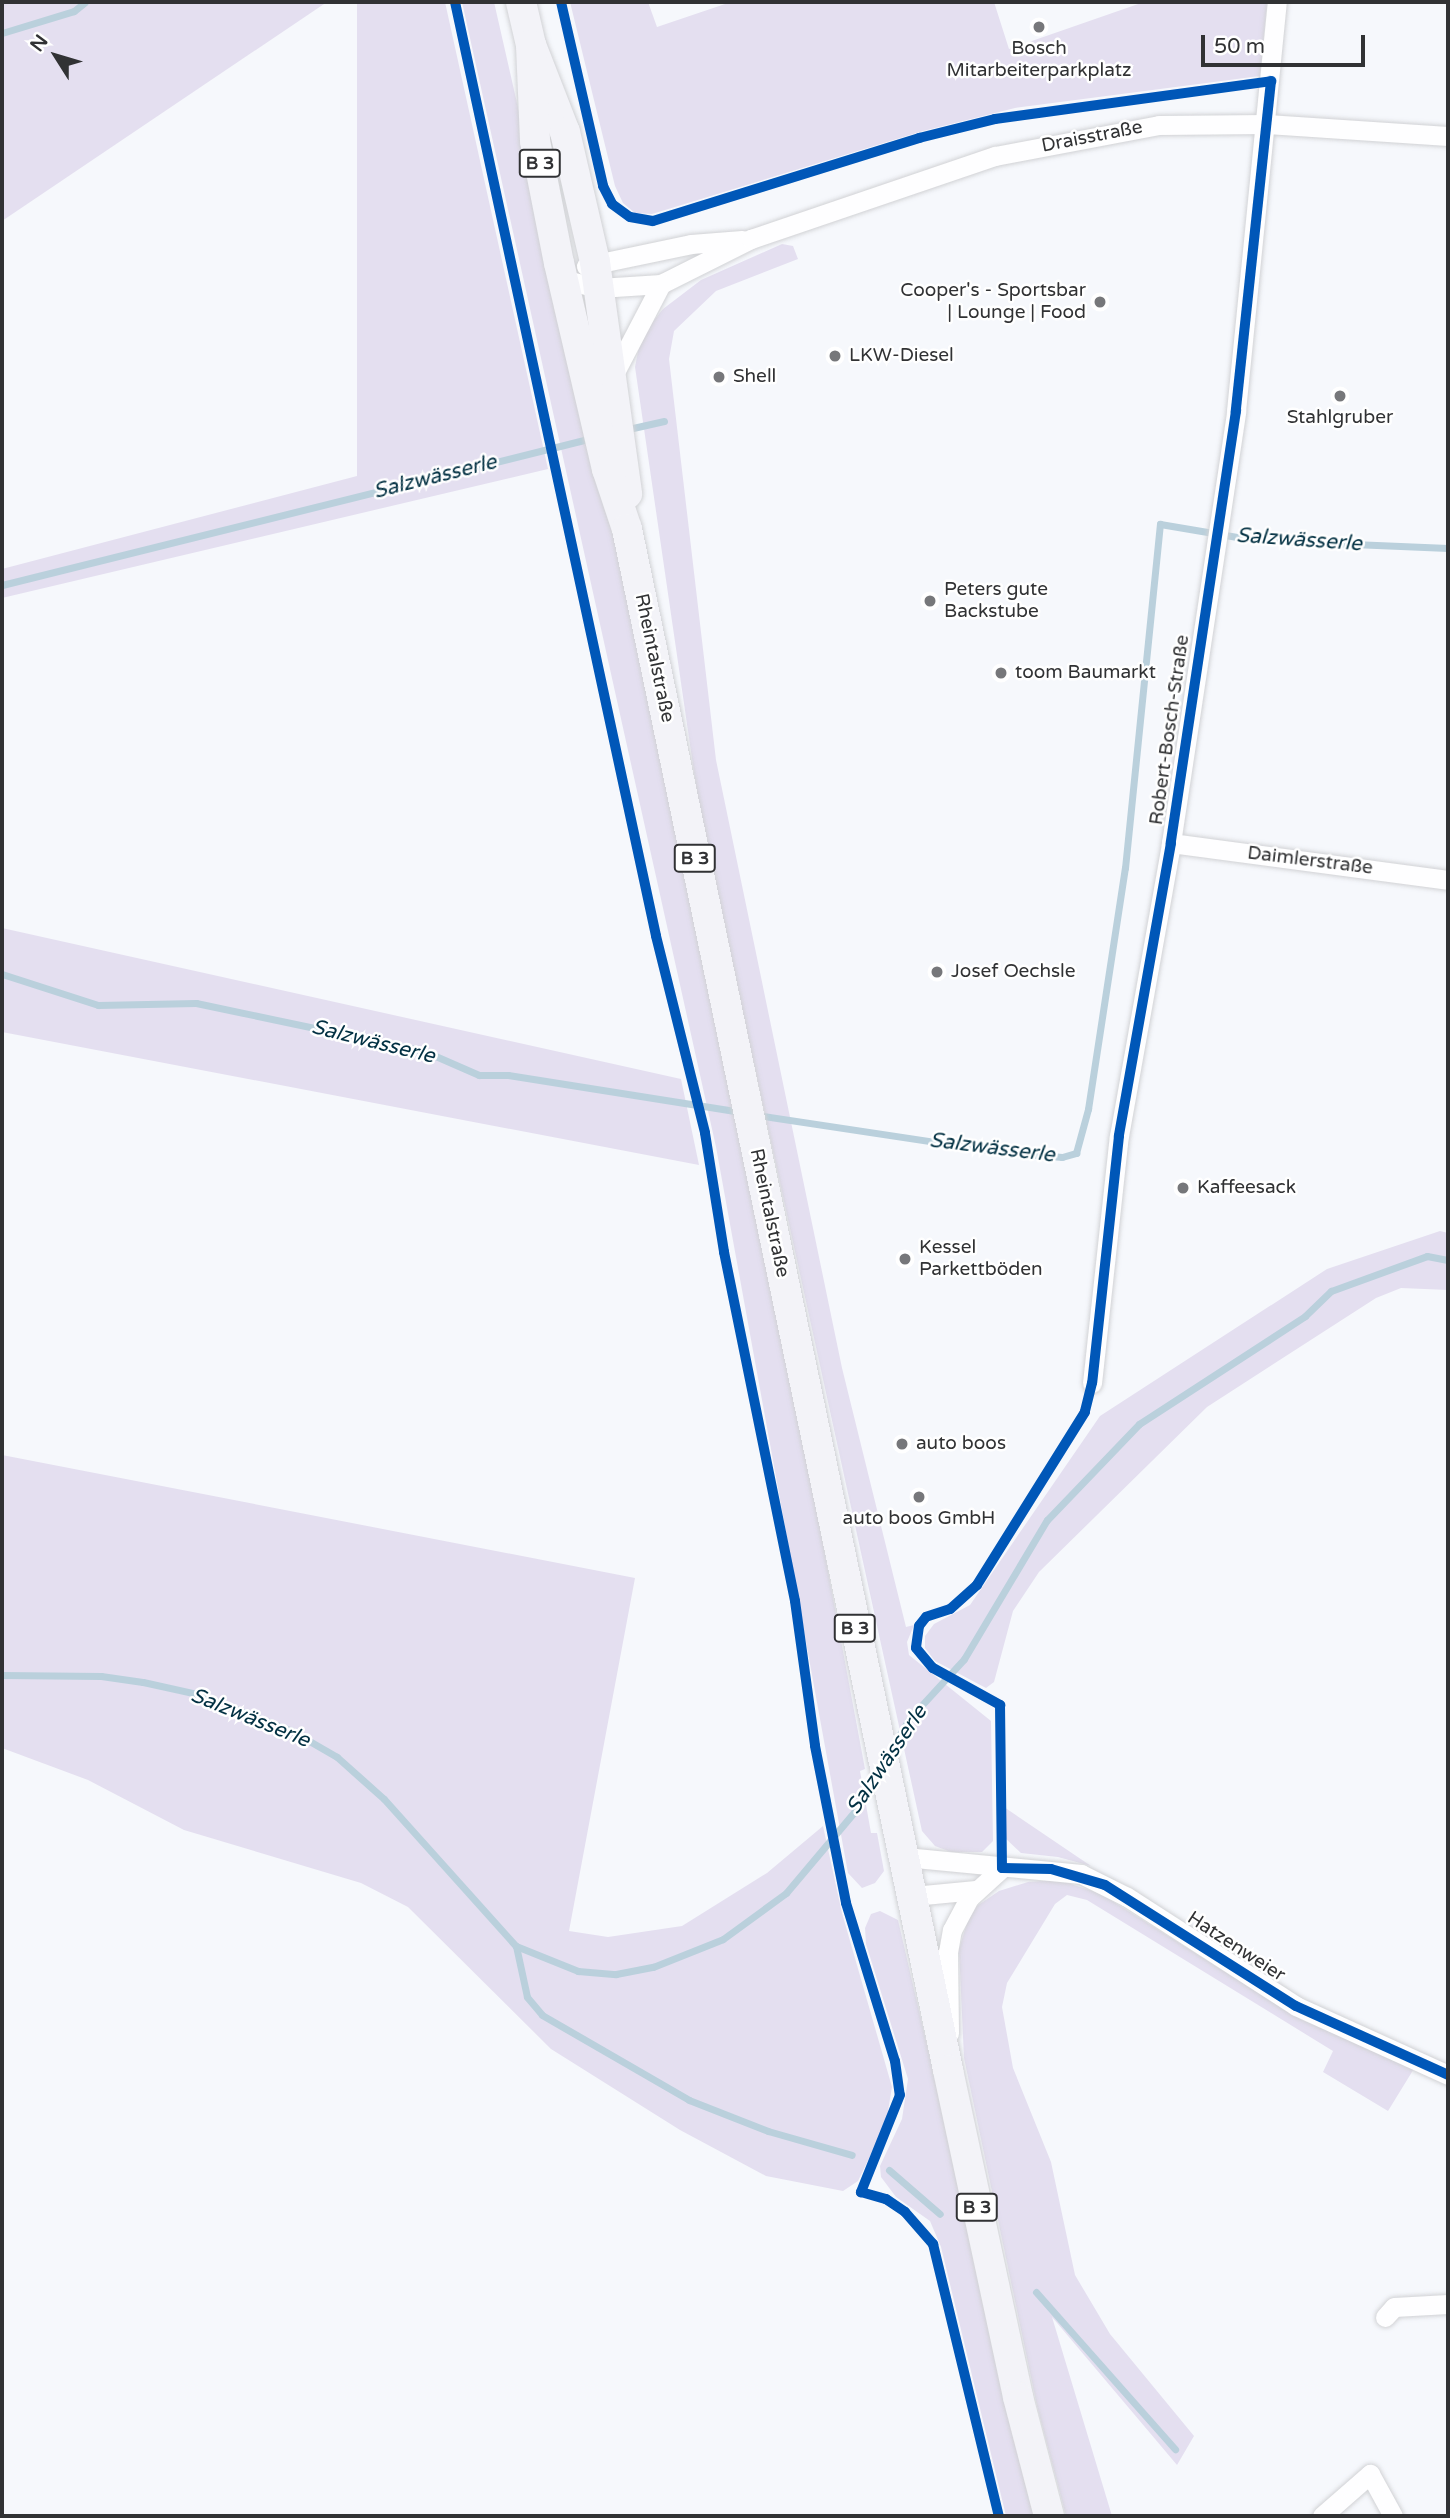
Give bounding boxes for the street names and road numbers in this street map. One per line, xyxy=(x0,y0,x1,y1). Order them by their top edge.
street label: Draisstraße xyxy=(1040,116,1144,158)
road number: B 3 xyxy=(517,148,563,178)
street label: Rheintalstraße xyxy=(629,591,679,725)
street label: Robert-Bosch-Straße xyxy=(1145,633,1195,827)
street label: Daimlerstraße xyxy=(1246,842,1374,880)
road number: B 3 xyxy=(672,844,718,872)
street label: Rheintalstraße xyxy=(744,1146,794,1280)
road number: B 3 xyxy=(832,1614,878,1643)
street label: Hatzenweier xyxy=(1183,1907,1289,1987)
road number: B 3 xyxy=(954,2192,1000,2222)

